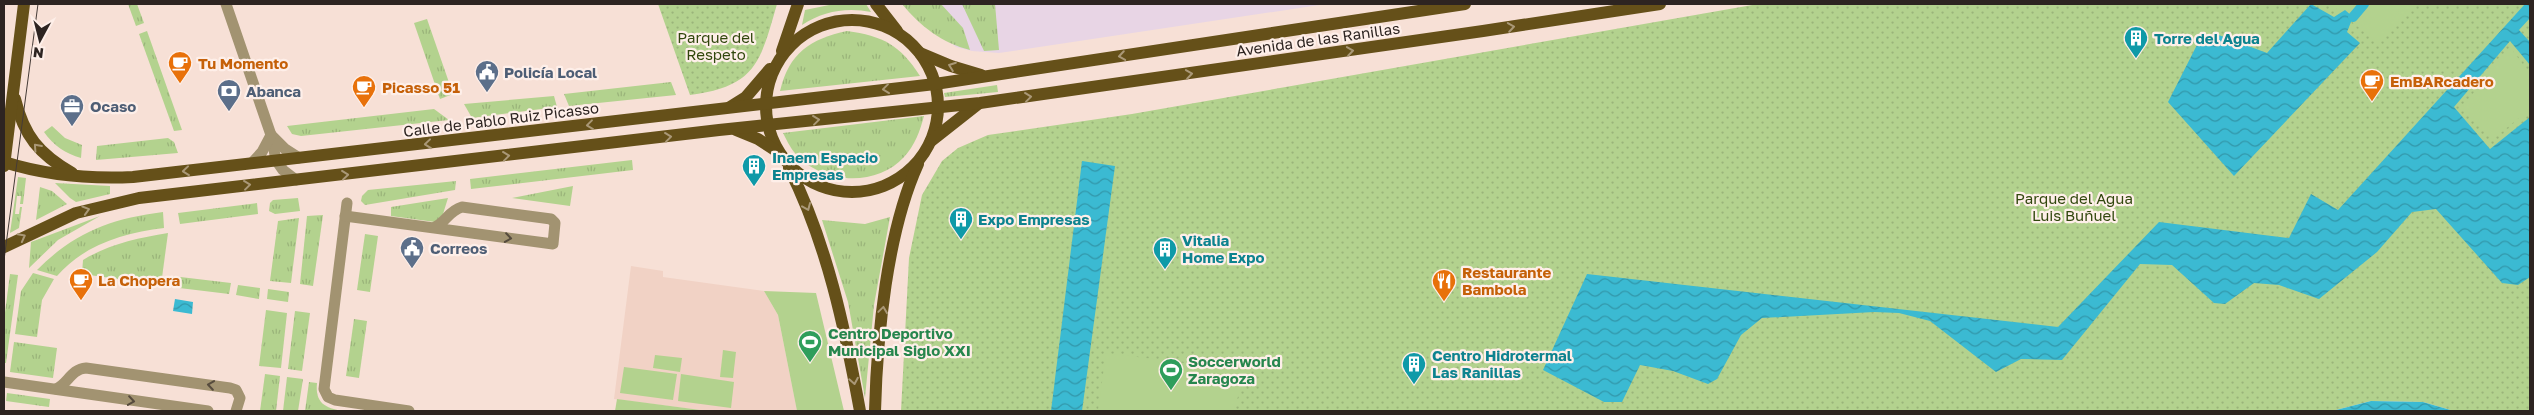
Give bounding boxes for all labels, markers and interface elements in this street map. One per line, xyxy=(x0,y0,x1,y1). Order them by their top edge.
north arrow xyxy=(15,15,65,65)
street label: Avenida de las Ranillas xyxy=(1235,19,1401,59)
one-way arrow xyxy=(1507,22,1515,33)
building icon: Torre del Agua xyxy=(2123,25,2149,59)
park label: Parque del Respeto xyxy=(677,28,755,63)
place label: Torre del Agua xyxy=(2154,29,2260,47)
text: N xyxy=(32,44,45,62)
one-way arrow xyxy=(1346,46,1354,56)
cafe icon: Tu Momento xyxy=(167,50,193,84)
one-way arrow xyxy=(1118,50,1127,60)
place label: Tu Momento xyxy=(198,54,288,72)
public building icon: Policía Local xyxy=(474,59,500,93)
one-way arrow xyxy=(949,62,957,72)
place label: Policía Local xyxy=(504,63,597,81)
cafe icon: EmBARcadero xyxy=(2359,68,2385,102)
one-way arrow xyxy=(1185,69,1193,80)
place label: EmBARcadero xyxy=(2390,72,2494,90)
cafe icon: Picasso 51 xyxy=(351,74,377,108)
bank icon: Abanca xyxy=(216,78,242,112)
place label: Picasso 51 xyxy=(382,78,460,96)
place label: Abanca xyxy=(246,82,301,100)
one-way arrow xyxy=(882,83,890,94)
one-way arrow xyxy=(1025,92,1033,103)
office icon: Ocaso xyxy=(59,93,85,127)
place label: Ocaso xyxy=(90,97,136,115)
street label: Calle de Pablo Ruiz Picasso xyxy=(402,98,600,140)
one-way arrow xyxy=(812,115,820,126)
one-way arrow xyxy=(585,119,593,130)
one-way arrow xyxy=(664,132,672,143)
one-way arrow xyxy=(424,138,432,149)
one-way arrow xyxy=(34,143,43,152)
place label: Inaem Espacio Empresas xyxy=(772,148,878,183)
one-way arrow xyxy=(503,151,511,162)
building icon: Inaem Espacio Empresas xyxy=(741,153,767,187)
one-way arrow xyxy=(182,165,190,176)
one-way arrow xyxy=(341,170,349,181)
one-way arrow xyxy=(243,180,251,191)
park label: Parque del Agua Luis Buñuel xyxy=(2015,189,2133,224)
one-way arrow xyxy=(801,202,812,211)
one-way arrow xyxy=(82,205,90,215)
building icon: Expo Empresas xyxy=(948,206,974,240)
place label: Expo Empresas xyxy=(978,210,1090,228)
place label: Vitalia Home Expo xyxy=(1182,231,1264,266)
one-way arrow xyxy=(505,232,513,243)
one-way arrow xyxy=(17,233,26,243)
public building icon: Correos xyxy=(399,235,425,269)
building icon: Vitalia Home Expo xyxy=(1152,236,1178,270)
place label: Correos xyxy=(430,239,487,257)
place label: Restaurante Bambola xyxy=(1462,263,1551,298)
cafe icon: La Chopera xyxy=(68,267,94,301)
restaurant icon: Restaurante Bambola xyxy=(1431,268,1457,302)
place label: La Chopera xyxy=(98,271,181,289)
one-way arrow xyxy=(877,306,888,314)
place label: Centro Deportivo Municipal Siglo XXI xyxy=(828,324,971,359)
sports icon: Centro Deportivo Municipal Siglo XXI xyxy=(797,329,823,363)
place label: Centro Hidrotermal Las Ranillas xyxy=(1432,346,1572,381)
building icon: Centro Hidrotermal Las Ranillas xyxy=(1401,351,1427,385)
place label: Soccerworld Zaragoza xyxy=(1188,352,1281,387)
sports icon: Soccerworld Zaragoza xyxy=(1158,357,1184,391)
one-way arrow xyxy=(849,376,859,385)
one-way arrow xyxy=(207,380,215,391)
one-way arrow xyxy=(127,395,136,405)

